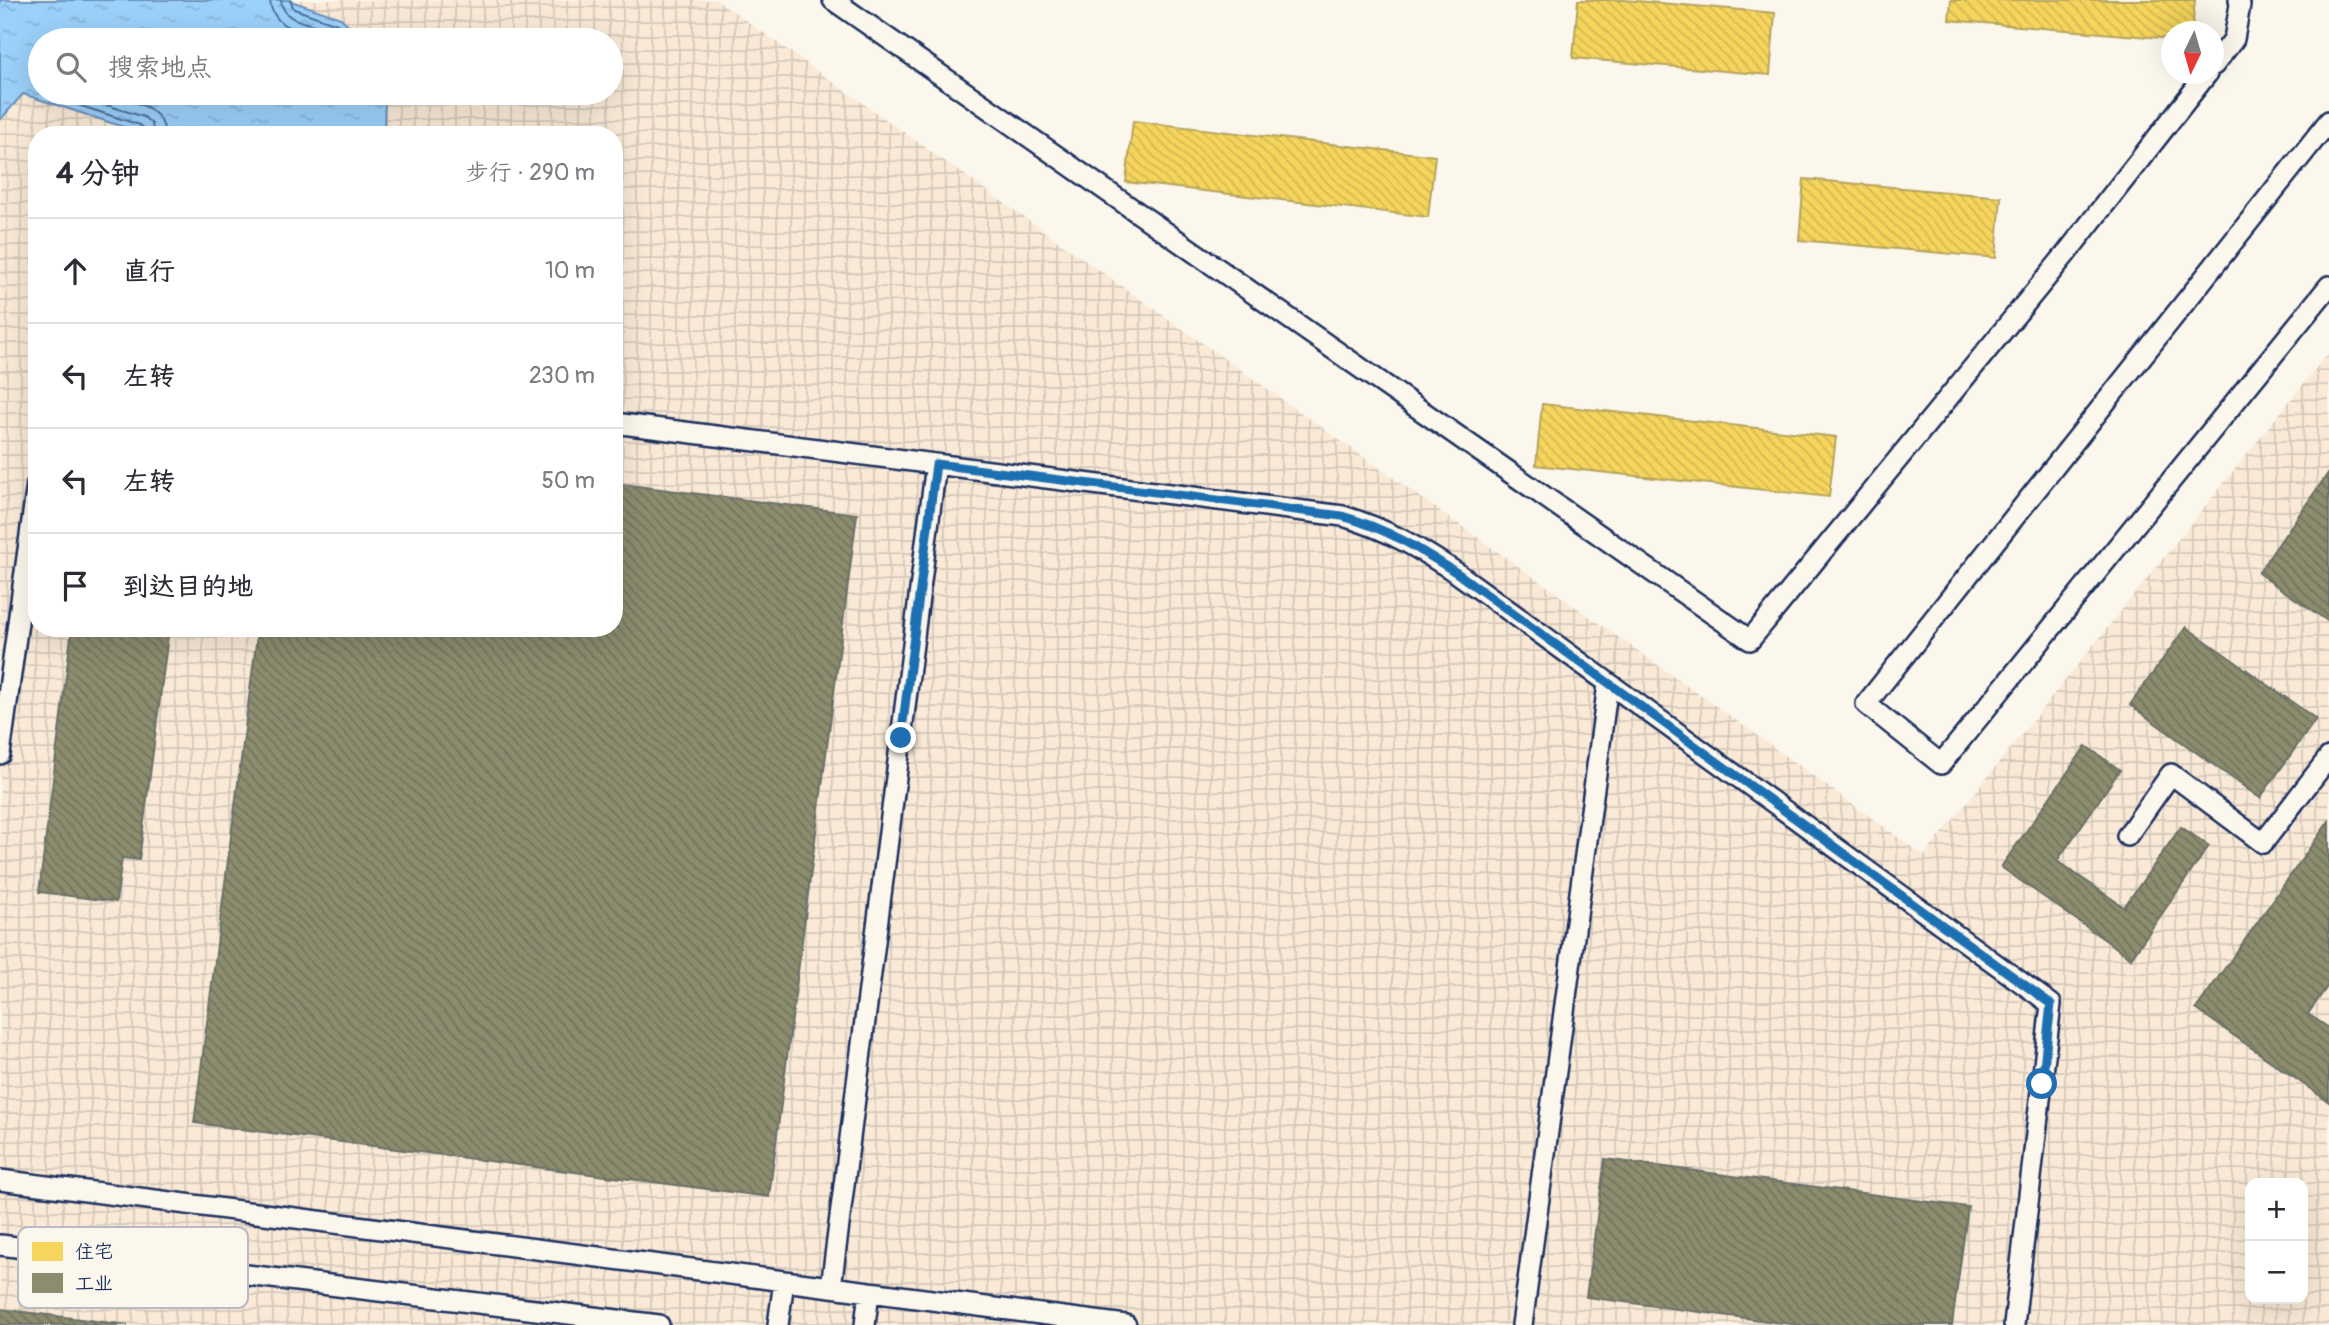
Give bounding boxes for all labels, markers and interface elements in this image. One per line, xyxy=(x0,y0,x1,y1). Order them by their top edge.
north arrow xyxy=(2161,21,2224,84)
search box xyxy=(28,28,623,105)
icon: search xyxy=(52,48,90,86)
text: 搜索地点 xyxy=(108,52,212,84)
text: 4 分钟 xyxy=(56,155,140,192)
text: 步行 · 290 m xyxy=(466,158,595,187)
icon: ahead xyxy=(56,252,94,290)
text: 直行 xyxy=(123,256,175,288)
text: 10 m xyxy=(545,256,595,285)
icon: left xyxy=(56,357,94,395)
text: 左转 xyxy=(123,361,175,393)
text: 230 m xyxy=(529,361,595,390)
icon: left xyxy=(56,462,94,500)
text: 左转 xyxy=(123,466,175,498)
text: 50 m xyxy=(541,466,595,495)
icon: arrive xyxy=(56,567,94,605)
text: 到达目的地 xyxy=(123,571,253,603)
route end xyxy=(885,722,916,753)
route start xyxy=(2026,1068,2057,1099)
map controls xyxy=(2245,1178,2308,1304)
button: + xyxy=(2245,1178,2308,1241)
legend xyxy=(18,1227,248,1308)
text: 住宅 xyxy=(75,1240,113,1264)
button: − xyxy=(2245,1241,2308,1304)
text: 工业 xyxy=(75,1272,113,1296)

